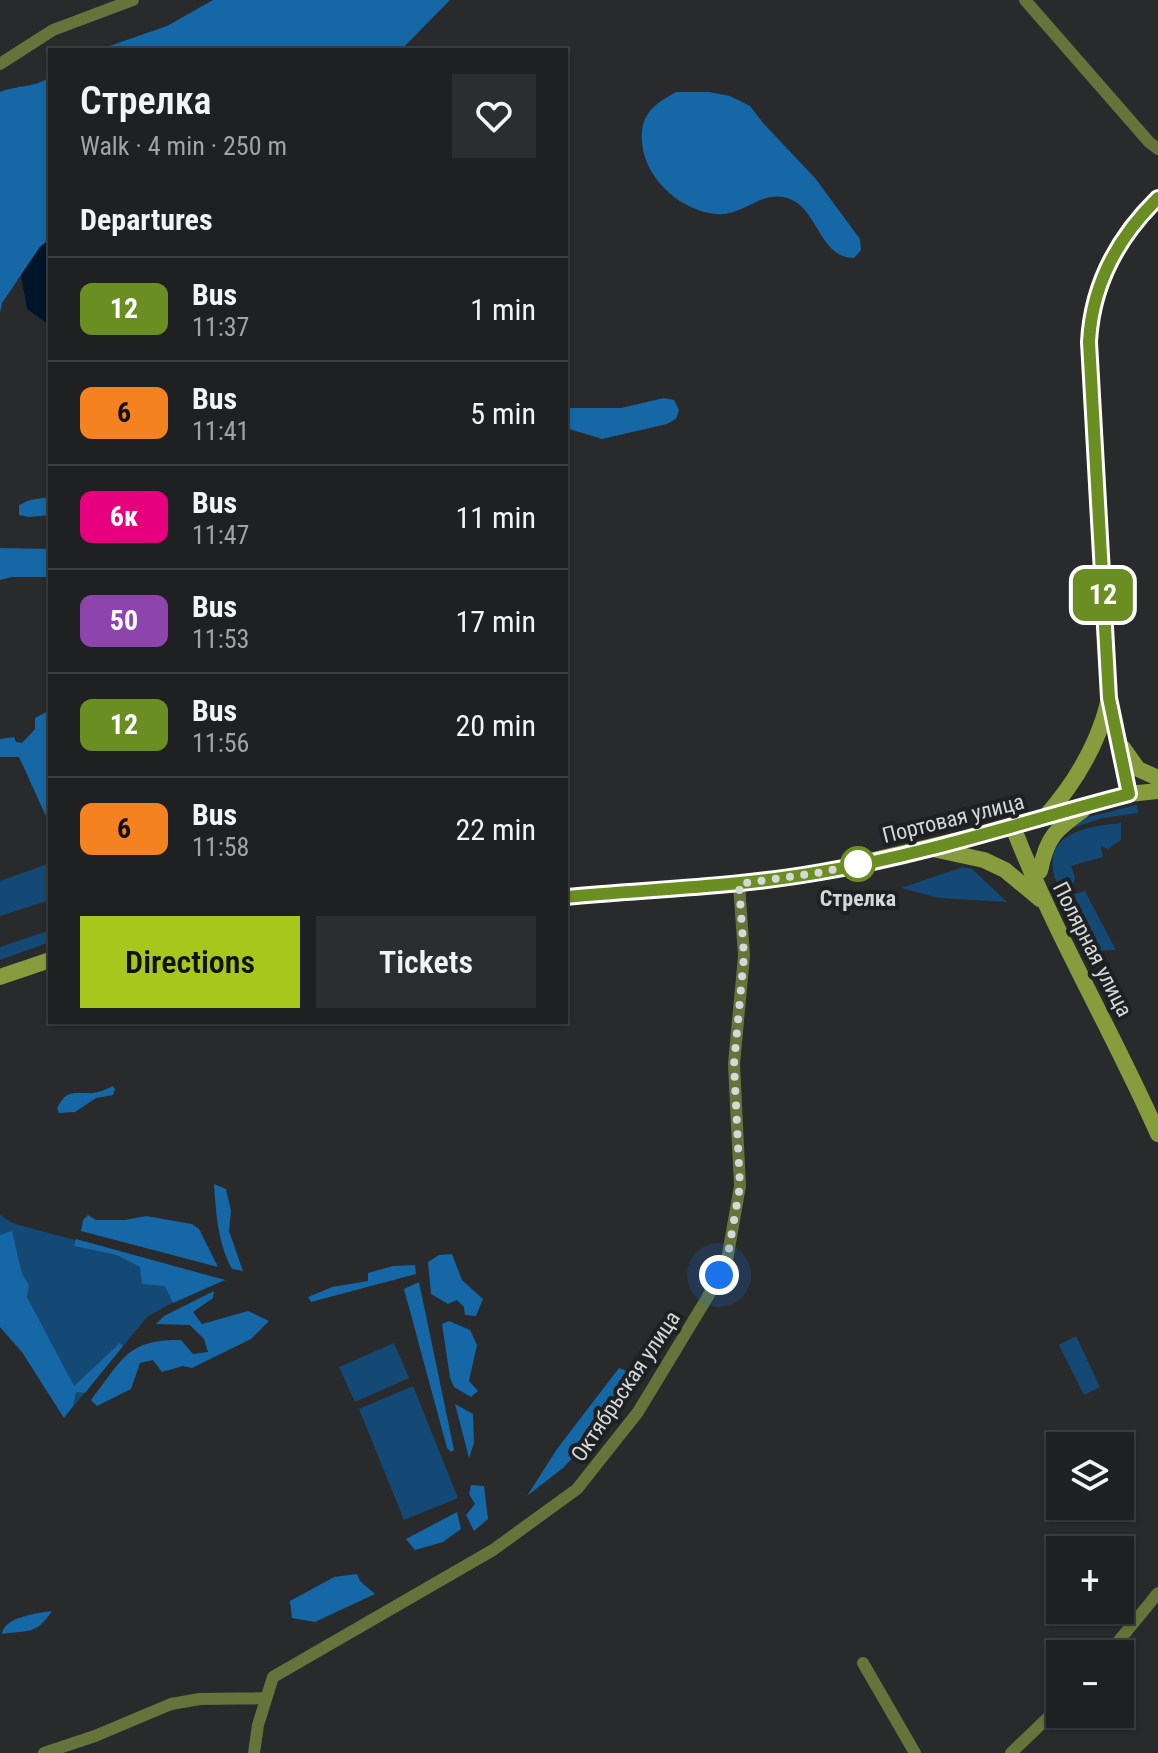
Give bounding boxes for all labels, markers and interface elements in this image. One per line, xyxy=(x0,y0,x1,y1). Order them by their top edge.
button: heart xyxy=(452,74,536,158)
text: Стрелка xyxy=(80,79,212,123)
text: Walk · 4 min · 250 m xyxy=(80,131,287,161)
text: Departures xyxy=(80,202,213,237)
text: Bus xyxy=(192,277,237,312)
text: 12 xyxy=(110,292,138,325)
text: 1 min xyxy=(470,292,536,327)
text: 11:37 xyxy=(192,312,249,342)
text: Bus xyxy=(192,381,237,416)
text: 6 xyxy=(117,396,131,429)
text: 5 min xyxy=(470,396,536,431)
text: 11:41 xyxy=(192,416,249,446)
text: Bus xyxy=(192,485,237,520)
text: 6к xyxy=(110,500,138,533)
text: 11 min xyxy=(455,500,536,535)
text: 11:47 xyxy=(192,520,249,550)
line badge: 12 xyxy=(1067,569,1139,621)
text: 12 xyxy=(1089,578,1117,611)
text: Bus xyxy=(192,589,237,624)
text: 50 xyxy=(110,604,138,637)
text: 17 min xyxy=(455,604,536,639)
text: 11:53 xyxy=(192,624,249,654)
text: Bus xyxy=(192,693,237,728)
text: 12 xyxy=(110,708,138,741)
text: 20 min xyxy=(455,708,536,743)
text: 11:56 xyxy=(192,728,249,758)
street label: Портовая улица xyxy=(880,789,1027,848)
text: Bus xyxy=(192,797,237,832)
text: 6 xyxy=(117,812,131,845)
text: 22 min xyxy=(455,812,536,847)
text: 11:58 xyxy=(192,832,249,862)
marker: Стрелка xyxy=(841,847,875,881)
street label: Полярная улица xyxy=(1048,878,1137,1021)
place label: Стрелка xyxy=(820,886,896,911)
button: Directions xyxy=(80,916,300,1008)
button: Tickets xyxy=(316,916,536,1008)
your location xyxy=(699,1255,739,1295)
street label: Октябрьская улица xyxy=(566,1306,685,1466)
map controls xyxy=(1046,1432,1134,1728)
button: layers xyxy=(1046,1432,1134,1520)
button: + xyxy=(1046,1536,1134,1624)
button: − xyxy=(1046,1640,1134,1728)

